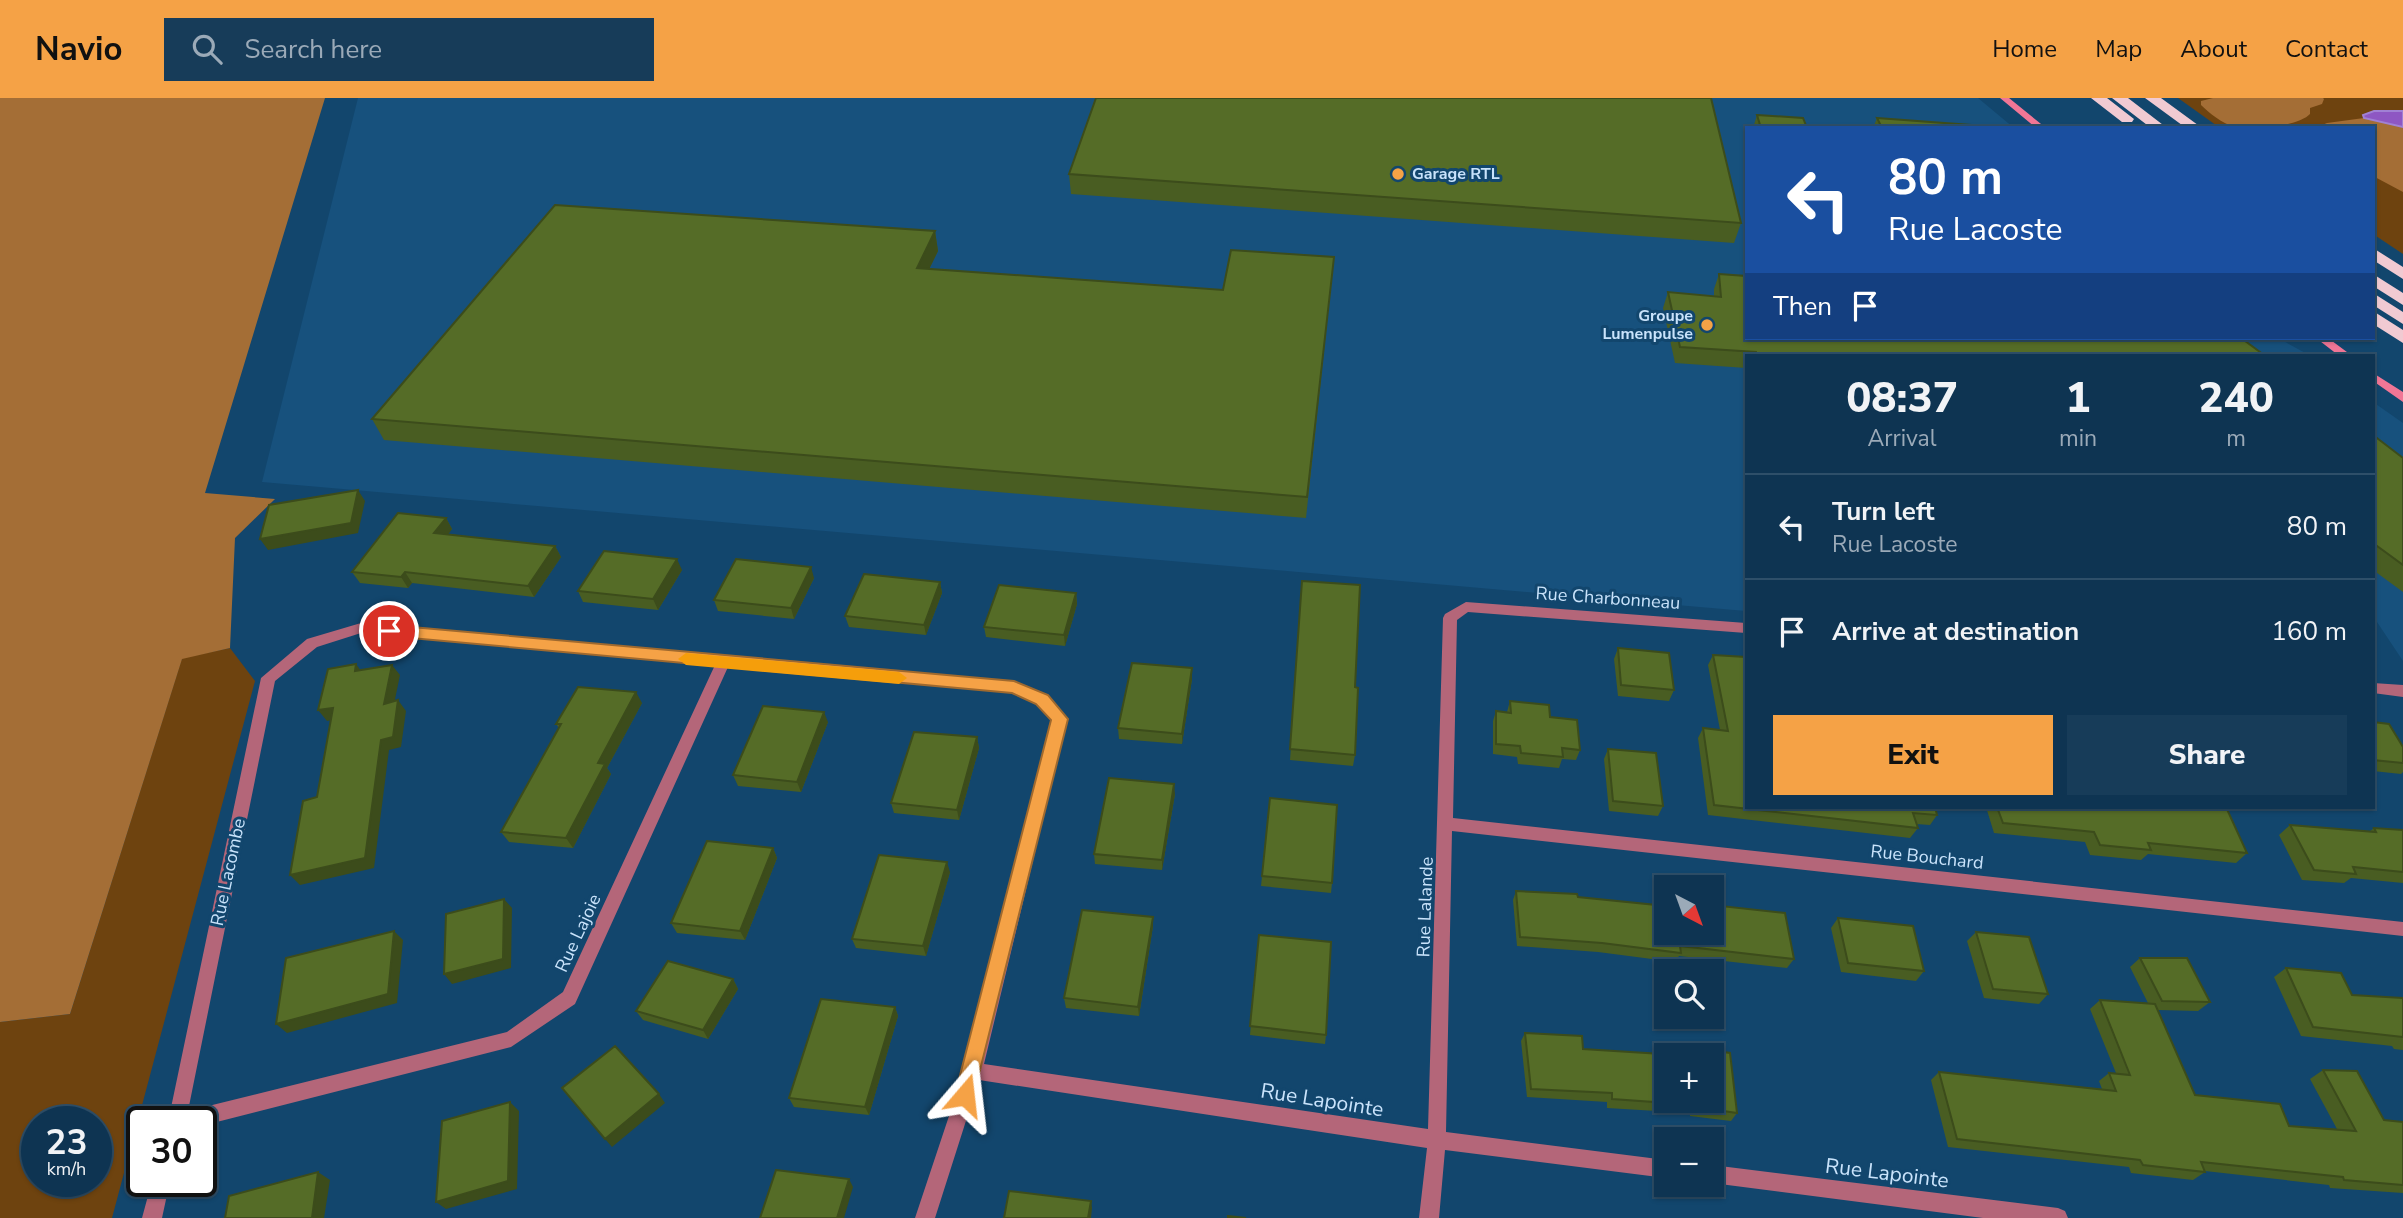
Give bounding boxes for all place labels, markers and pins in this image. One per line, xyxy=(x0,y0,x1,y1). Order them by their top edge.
place label: Garage RTL xyxy=(1412,163,1500,185)
marker: Garage RTL xyxy=(1390,166,1406,182)
place label: Groupe Lumenpulse xyxy=(1602,305,1693,345)
marker: Groupe Lumenpulse xyxy=(1699,317,1715,333)
pin xyxy=(359,601,419,661)

